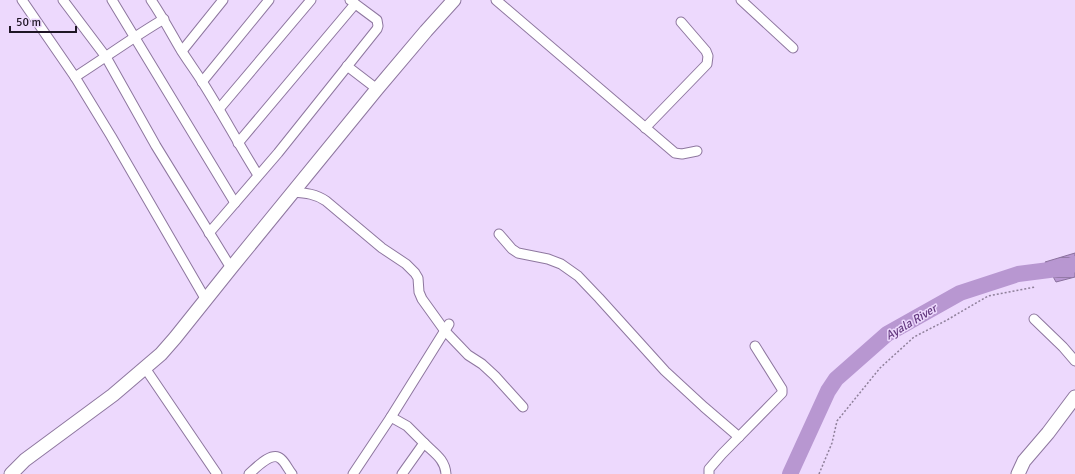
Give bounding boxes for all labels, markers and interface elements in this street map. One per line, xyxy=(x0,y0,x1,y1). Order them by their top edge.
scale bar xyxy=(10,8,76,34)
text: 50 m xyxy=(16,15,41,30)
water label: Ayala River xyxy=(883,300,941,344)

